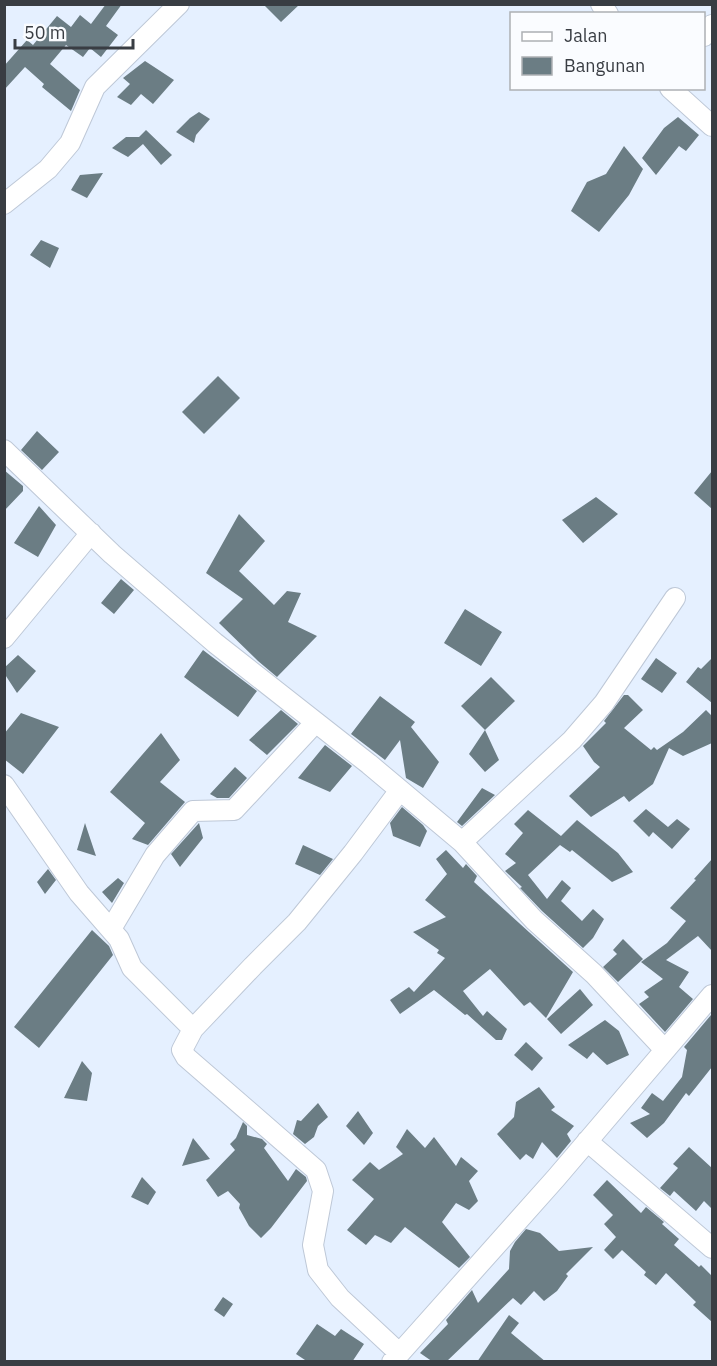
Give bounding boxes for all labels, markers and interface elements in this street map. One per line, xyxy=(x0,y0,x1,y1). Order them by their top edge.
scale bar xyxy=(15,12,134,50)
legend xyxy=(510,12,705,90)
text: 50 m xyxy=(24,21,66,44)
text: Jalan xyxy=(564,24,608,47)
text: Bangunan xyxy=(564,54,645,77)

